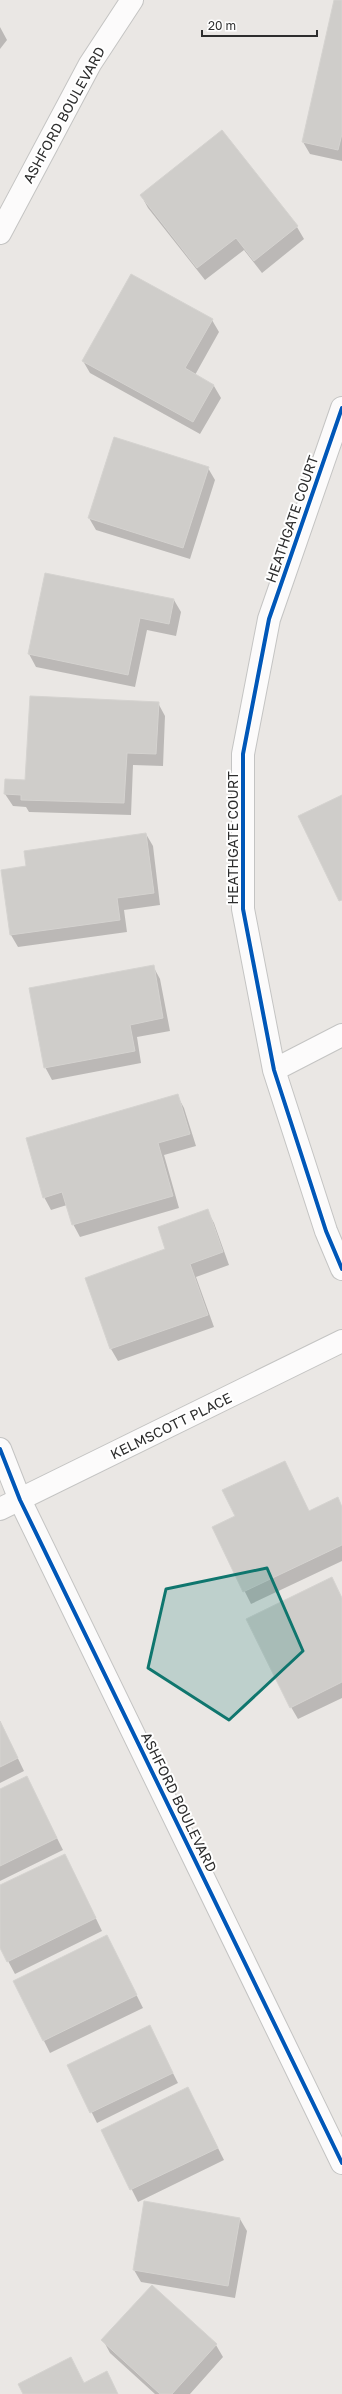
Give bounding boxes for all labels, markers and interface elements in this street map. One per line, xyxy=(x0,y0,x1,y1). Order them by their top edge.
scale bar xyxy=(202,12,317,38)
text: 20 m xyxy=(208,18,236,33)
street label: ASHFORD BOULEVARD xyxy=(19,43,108,186)
street label: HEATHGATE COURT xyxy=(262,453,321,585)
street label: HEATHGATE COURT xyxy=(224,771,241,905)
street label: KELMSCOTT PLACE xyxy=(107,1389,234,1462)
street label: ASHFORD BOULEVARD xyxy=(138,1729,221,1875)

